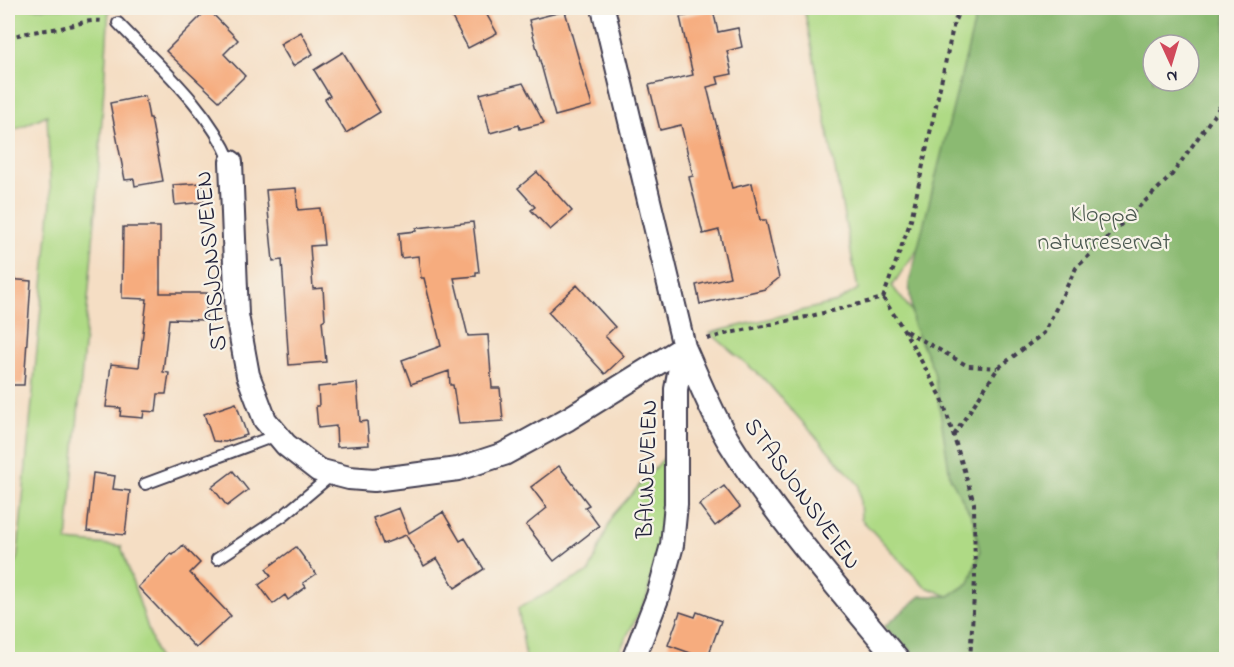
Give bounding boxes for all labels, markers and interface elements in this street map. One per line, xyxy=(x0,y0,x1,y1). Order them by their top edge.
north arrow xyxy=(1141,33,1201,93)
text: N xyxy=(1165,64,1178,88)
street label: STASJONSVEIEN xyxy=(187,169,238,352)
park label: Kloppa naturreservat xyxy=(1038,198,1170,261)
street label: BAUNEVEIEN xyxy=(629,399,668,540)
street label: STASJONSVEIEN xyxy=(734,411,868,578)

